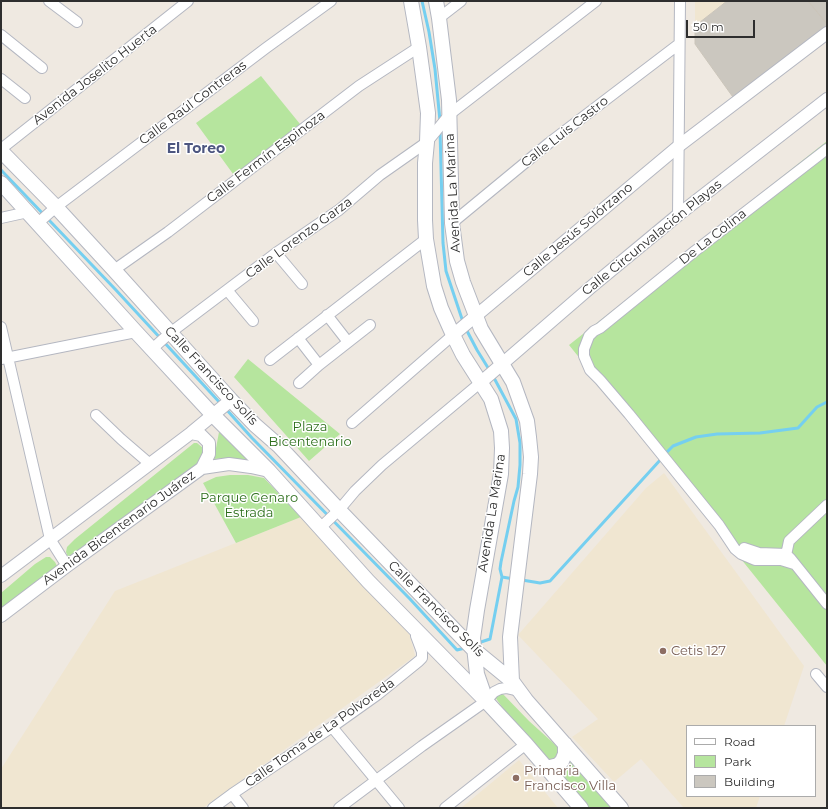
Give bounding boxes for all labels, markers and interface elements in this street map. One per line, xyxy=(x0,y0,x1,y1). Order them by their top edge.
scale bar xyxy=(688,12,757,38)
text: 50 m xyxy=(693,19,724,34)
street label: Avenida Joselito Huerta xyxy=(30,22,160,128)
street label: Calle Raúl Contreras xyxy=(136,58,250,148)
street label: Calle Luis Castro xyxy=(518,93,612,171)
street label: Calle Fermín Espinoza xyxy=(204,107,328,207)
street label: Avenida La Marina xyxy=(442,133,464,253)
district label: El Toreo xyxy=(167,141,225,157)
street label: Calle Circunvalación Playas xyxy=(579,177,725,299)
street label: Calle Jesús Solórzano xyxy=(520,180,636,280)
street label: Calle Lorenzo Garza xyxy=(243,194,355,282)
street label: De La Colina xyxy=(676,206,750,268)
street label: Calle Francisco Solís xyxy=(161,323,261,429)
park label: Plaza Bicentenario xyxy=(268,419,352,450)
street label: Avenida La Marina xyxy=(475,453,509,573)
street label: Avenida Bicentenario Juárez xyxy=(40,467,198,589)
park label: Parque Genaro Estrada xyxy=(200,490,298,521)
street label: Calle Francisco Solís xyxy=(385,558,487,660)
place label: Cetis 127 xyxy=(671,643,726,659)
marker: Cetis 127 xyxy=(658,646,668,656)
street label: Calle Toma de La Polvoreda xyxy=(242,675,398,791)
legend xyxy=(686,725,816,797)
text: Road xyxy=(724,734,755,749)
text: Park xyxy=(724,754,751,769)
place label: Primaria Francisco Villa xyxy=(524,763,616,794)
marker: Primaria Francisco Villa xyxy=(511,773,521,783)
text: Building xyxy=(724,774,775,789)

